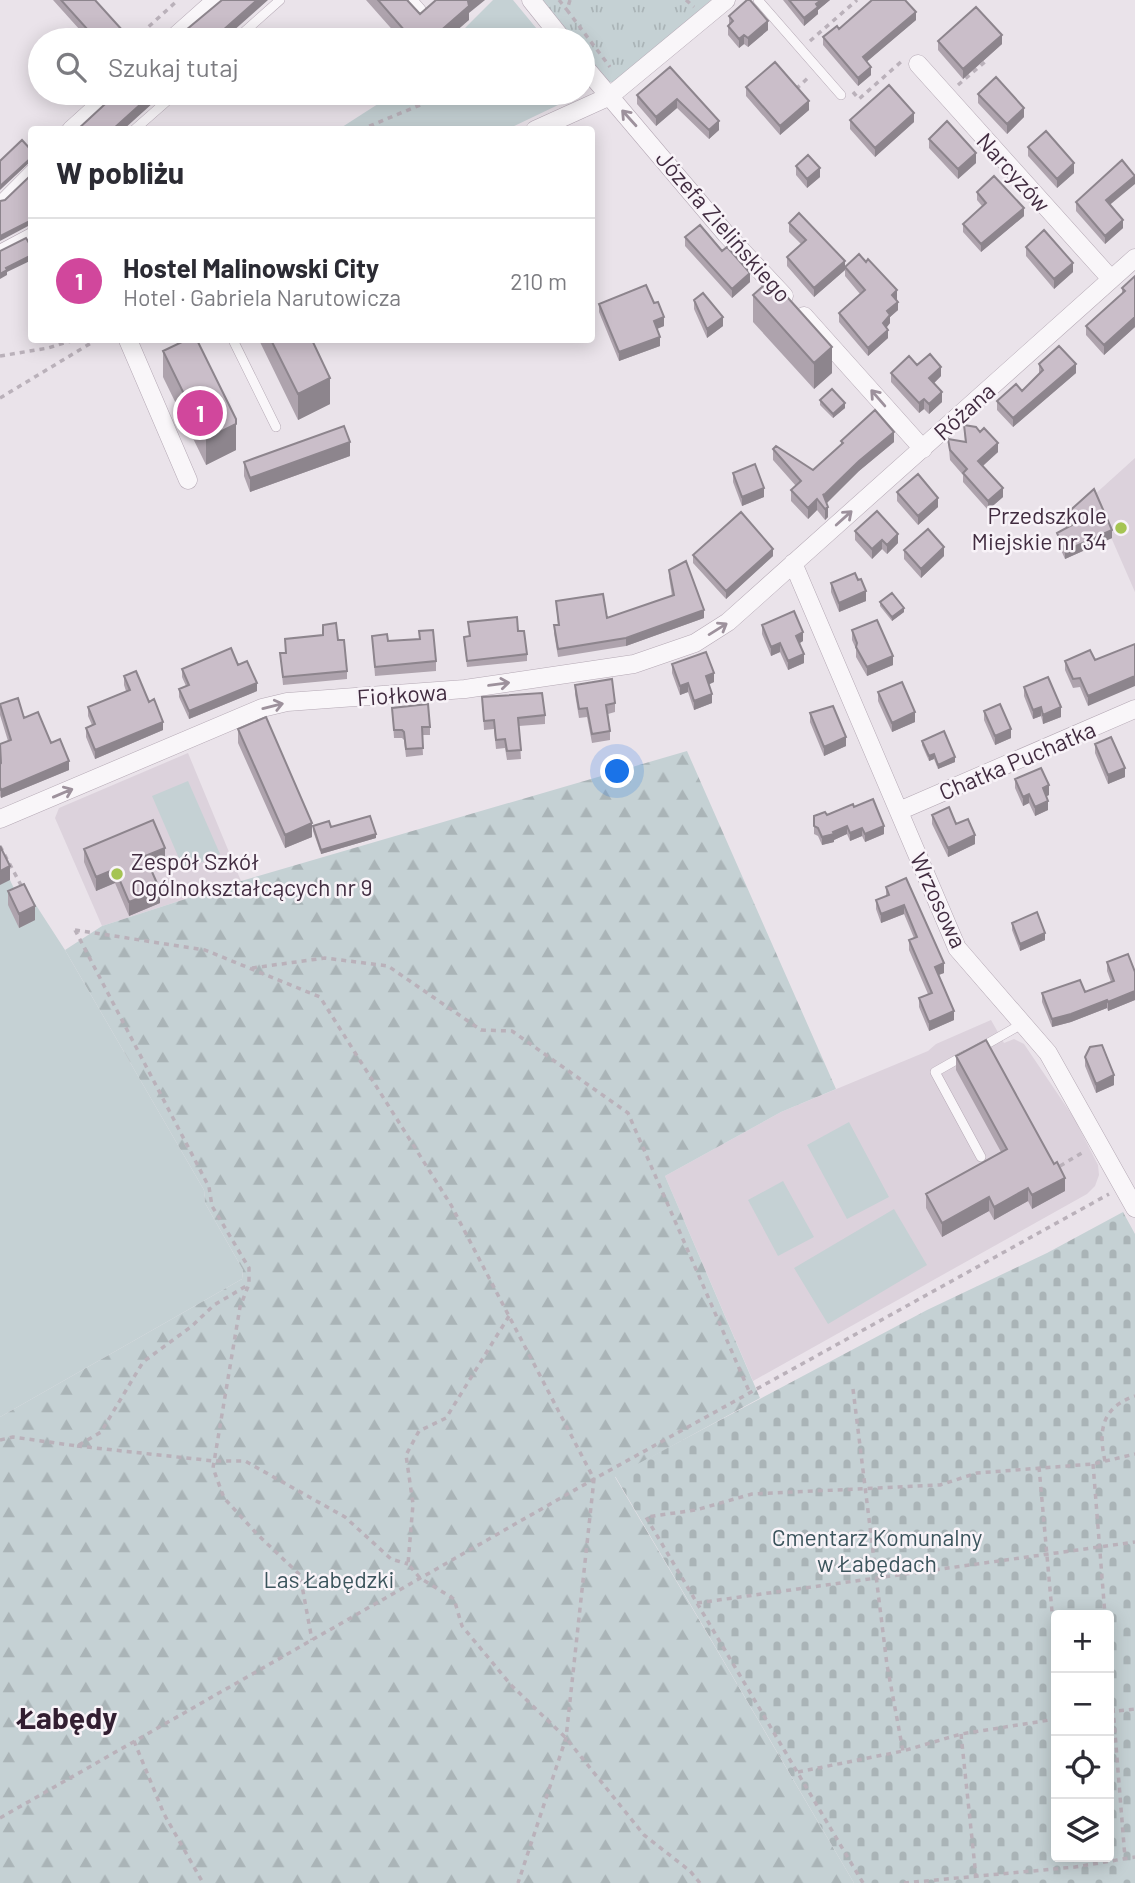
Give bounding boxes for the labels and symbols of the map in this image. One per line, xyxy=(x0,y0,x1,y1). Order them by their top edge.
one-way arrow xyxy=(621,109,637,127)
street label: Narcyzów xyxy=(971,127,1057,217)
street label: Józefa Zielińskiego xyxy=(650,144,798,308)
street label: Różana xyxy=(928,376,1000,446)
pin: 1 xyxy=(177,387,223,439)
one-way arrow xyxy=(870,389,886,407)
place label: Przedszkole Miejskie nr 34 xyxy=(972,501,1107,555)
one-way arrow xyxy=(835,510,853,526)
marker: Przedszkole Miejskie nr 34 xyxy=(1113,520,1129,536)
one-way arrow xyxy=(707,621,727,635)
street label: Fiołkowa xyxy=(356,677,448,711)
one-way arrow xyxy=(487,677,510,690)
one-way arrow xyxy=(261,699,284,712)
street label: Chatka Puchatka xyxy=(934,714,1100,806)
your location xyxy=(600,754,634,788)
one-way arrow xyxy=(52,786,73,799)
place label: Zespół Szkół Ogólnokształcących nr 9 xyxy=(131,847,372,901)
street label: Wrzosowa xyxy=(905,848,973,952)
marker: Zespół Szkół Ogólnokształcących nr 9 xyxy=(109,866,125,882)
park label: Cmentarz Komunalny w Łabędach xyxy=(772,1523,983,1577)
park label: Las Łabędzki xyxy=(264,1565,394,1593)
district label: Łabędy xyxy=(16,1699,117,1735)

